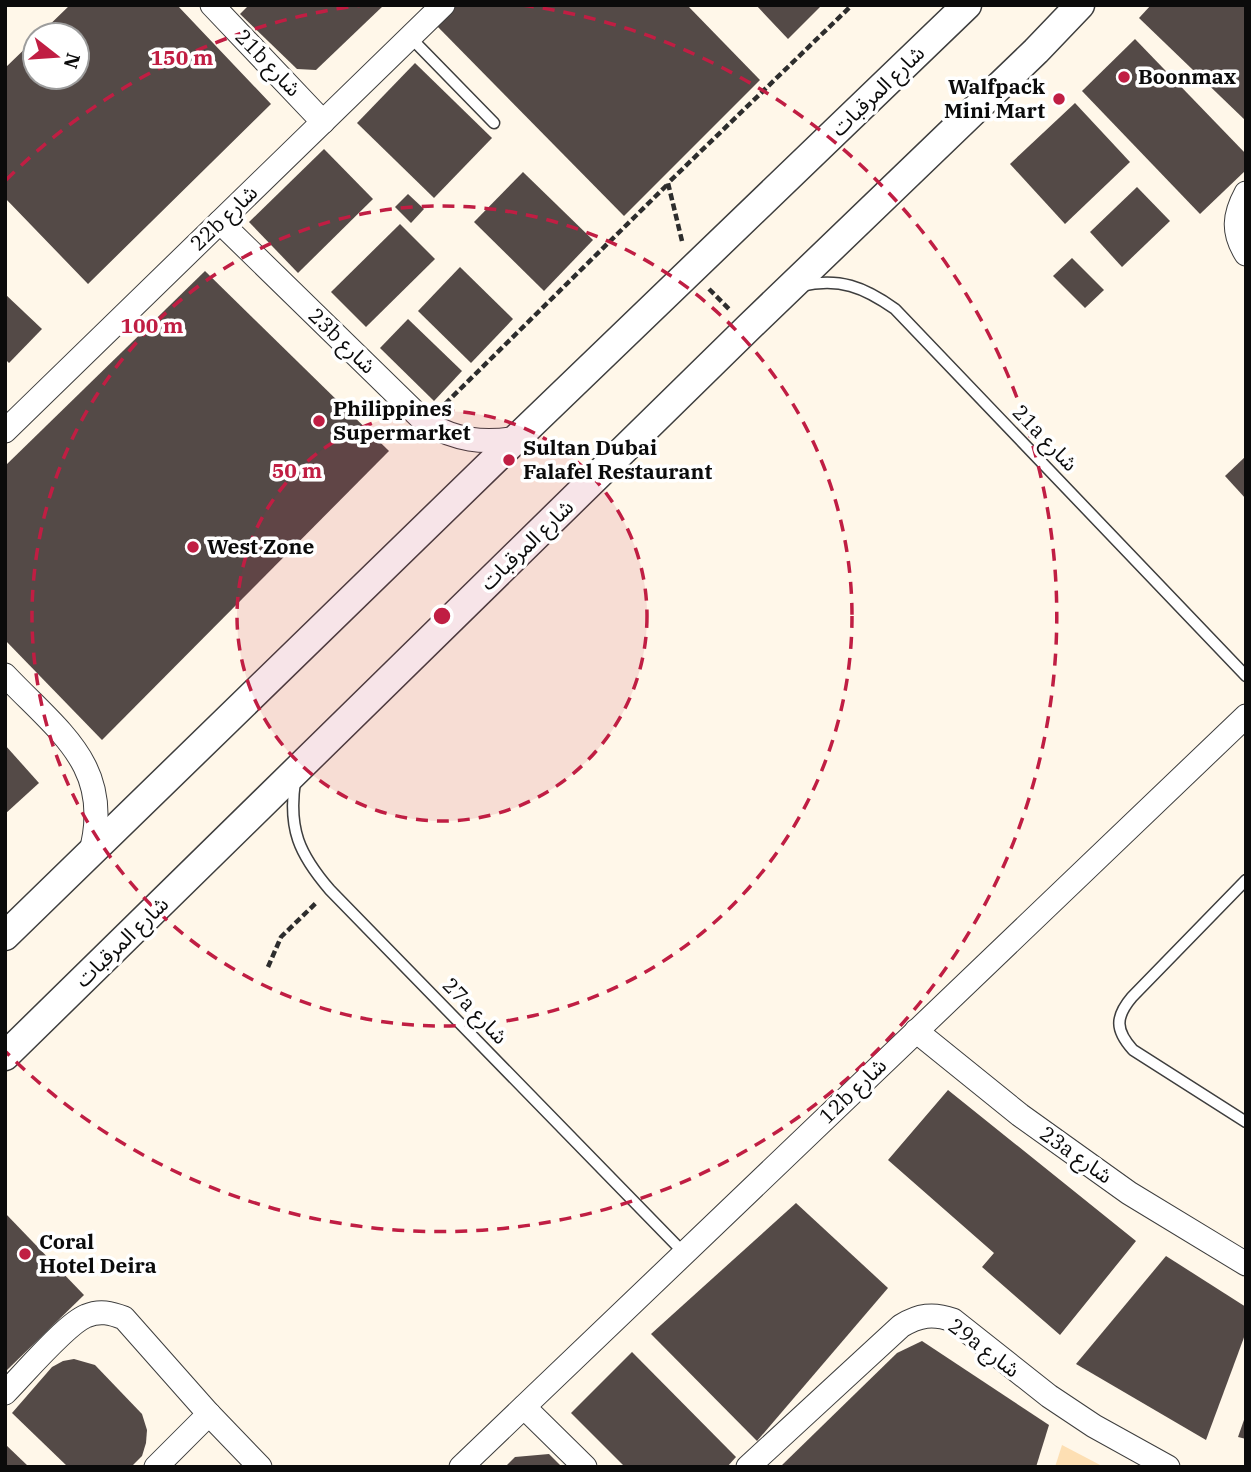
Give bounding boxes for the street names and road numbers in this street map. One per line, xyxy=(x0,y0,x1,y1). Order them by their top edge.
street label: 21b شارع xyxy=(228,23,308,103)
street label: شارع المرقبات xyxy=(825,39,931,143)
street label: 22b شارع xyxy=(184,178,264,258)
street label: 23b شارع xyxy=(302,301,382,381)
street label: 21a شارع xyxy=(1006,398,1084,478)
street label: شارع المرقبات xyxy=(474,493,580,597)
street label: شارع المرقبات xyxy=(69,890,175,994)
street label: 27a شارع xyxy=(436,971,514,1051)
street label: 12b شارع xyxy=(813,1051,893,1131)
street label: 23a شارع xyxy=(1034,1119,1118,1191)
street label: 29a شارع xyxy=(942,1311,1026,1385)

